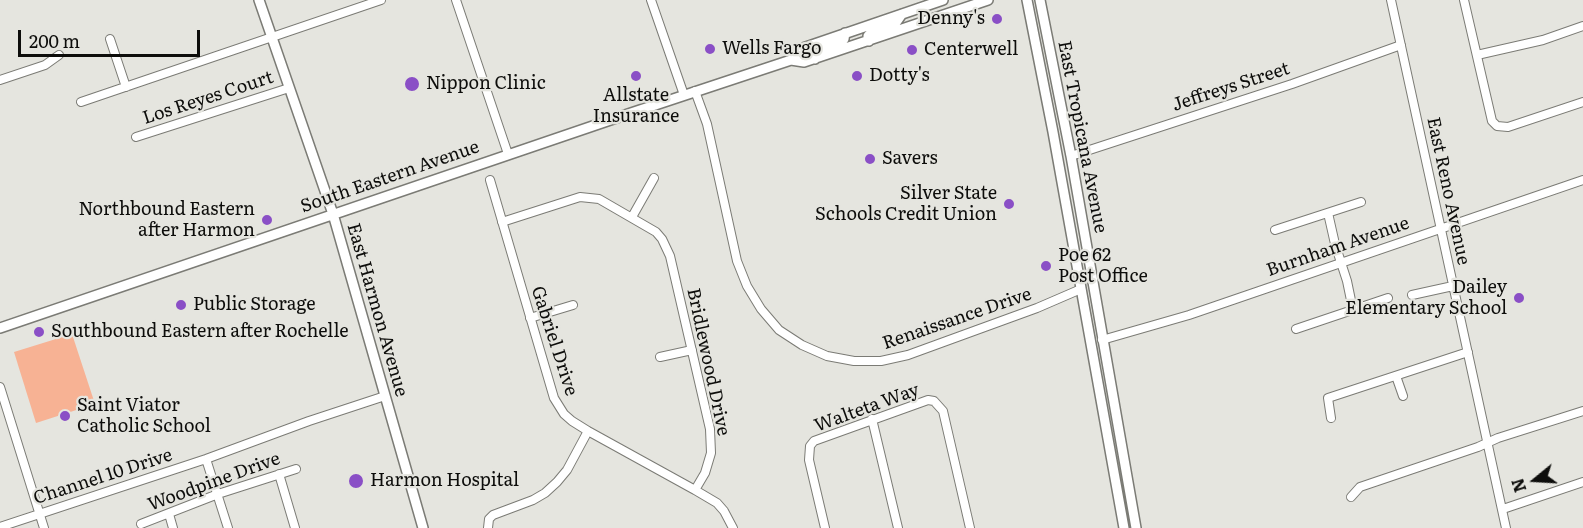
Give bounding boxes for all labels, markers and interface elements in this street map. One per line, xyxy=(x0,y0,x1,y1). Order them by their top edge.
place label: Denny's xyxy=(917,8,985,30)
marker: Denny's xyxy=(990,12,1004,26)
scale bar xyxy=(21,18,202,56)
text: 200 m xyxy=(29,27,80,54)
place label: Wells Fargo xyxy=(722,38,822,60)
place label: Centerwell xyxy=(924,39,1018,61)
street label: East Tropicana Avenue xyxy=(1053,39,1111,235)
marker: Wells Fargo xyxy=(703,42,717,56)
marker: Centerwell xyxy=(905,43,919,57)
street label: Jeffreys Street xyxy=(1170,58,1292,116)
place label: Dotty's xyxy=(869,65,930,87)
street label: Los Reyes Court xyxy=(140,67,276,129)
marker: Allstate Insurance xyxy=(629,69,643,83)
marker: Dotty's xyxy=(850,69,864,83)
place label: Nippon Clinic xyxy=(426,73,546,95)
marker: Nippon Clinic xyxy=(403,75,421,93)
place label: Allstate Insurance xyxy=(593,85,679,128)
street label: East Reno Avenue xyxy=(1422,115,1474,267)
street label: South Eastern Avenue xyxy=(298,136,482,218)
place label: Savers xyxy=(882,148,938,170)
marker: Savers xyxy=(863,152,877,166)
place label: Silver State Schools Credit Union xyxy=(815,183,997,226)
marker: Silver State Schools Credit Union xyxy=(1002,197,1016,211)
place label: Northbound Eastern after Harmon xyxy=(78,199,255,242)
street label: Burnham Avenue xyxy=(1264,212,1412,282)
marker: Northbound Eastern after Harmon xyxy=(260,213,274,227)
street label: East Harmon Avenue xyxy=(342,221,412,399)
place label: Poe 62 Post Office xyxy=(1058,245,1148,288)
marker: Poe 62 Post Office xyxy=(1039,259,1053,273)
place label: Dailey Elementary School xyxy=(1345,277,1507,320)
street label: Gabriel Drive xyxy=(526,283,582,399)
street label: Renaissance Drive xyxy=(880,283,1034,355)
street label: Bridlewood Drive xyxy=(682,286,734,438)
marker: Dailey Elementary School xyxy=(1512,291,1526,305)
place label: Public Storage xyxy=(193,294,316,316)
marker: Public Storage xyxy=(174,298,188,312)
place label: Southbound Eastern after Rochelle xyxy=(51,321,349,343)
marker: Southbound Eastern after Rochelle xyxy=(32,325,46,339)
street label: Walteta Way xyxy=(812,379,922,437)
place label: Saint Viator Catholic School xyxy=(77,395,211,438)
marker: Saint Viator Catholic School xyxy=(58,409,72,423)
street label: Channel 10 Drive xyxy=(31,444,175,510)
street label: Woodpine Drive xyxy=(145,448,283,516)
north arrow xyxy=(1505,450,1565,510)
place label: Harmon Hospital xyxy=(370,470,519,492)
marker: Harmon Hospital xyxy=(347,472,365,490)
text: N xyxy=(1504,475,1531,496)

